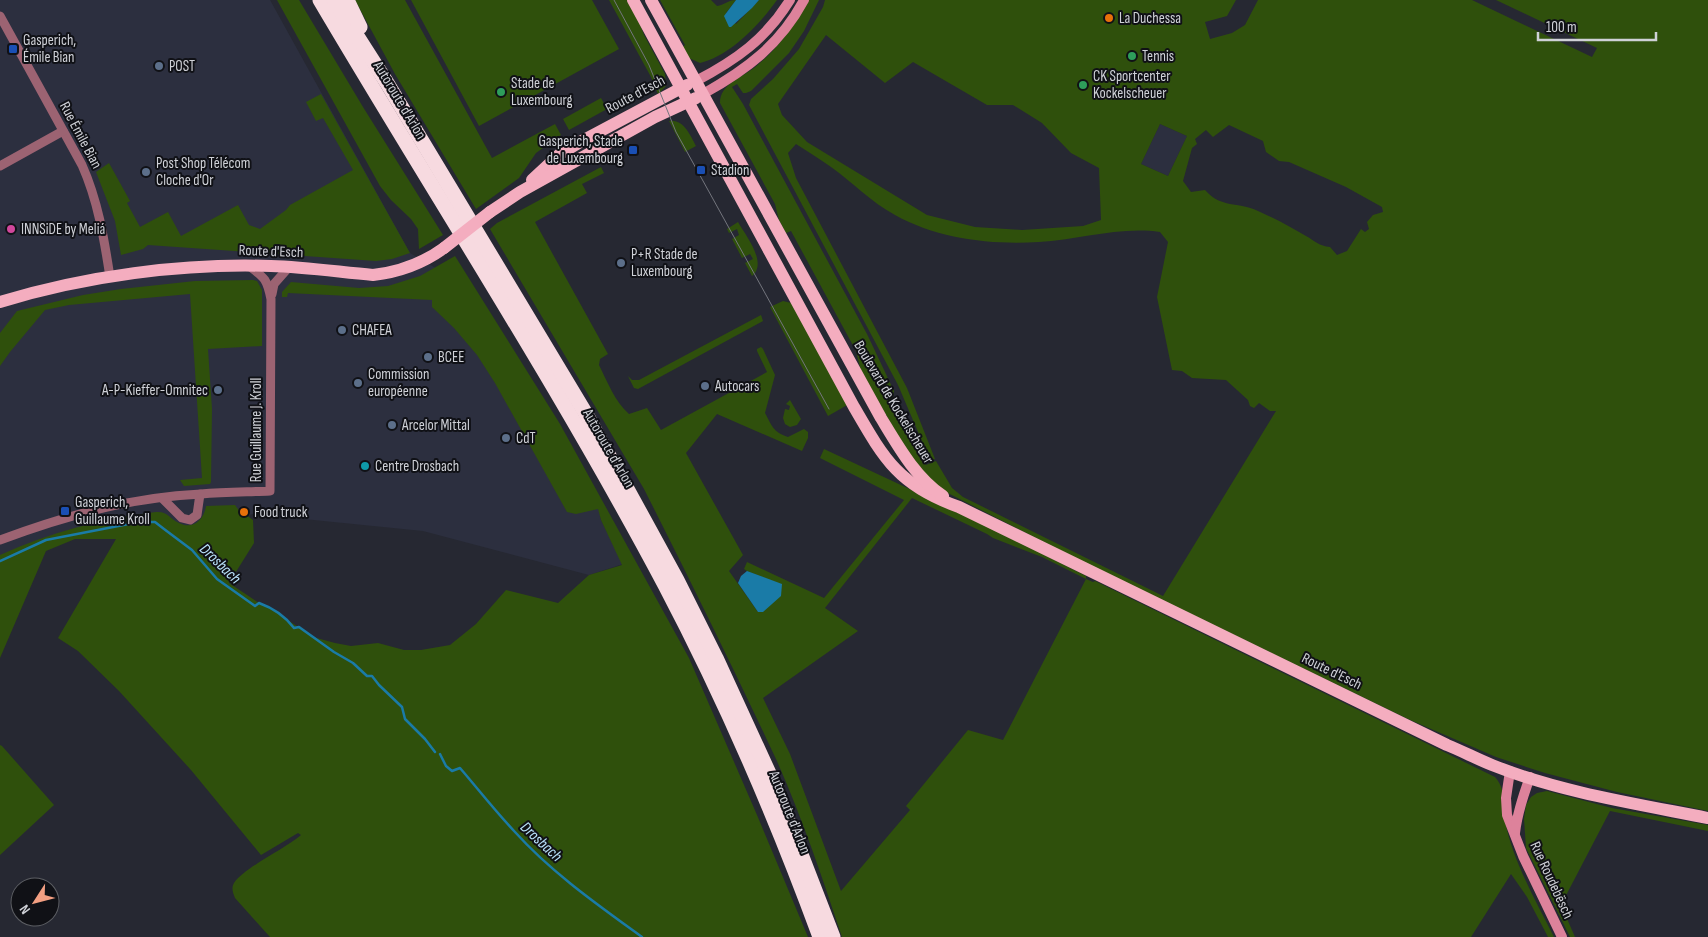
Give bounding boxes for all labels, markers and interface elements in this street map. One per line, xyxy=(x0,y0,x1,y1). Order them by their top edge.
place label: La Duchessa xyxy=(1119,9,1181,28)
scale bar xyxy=(1538,10,1656,42)
marker: La Duchessa xyxy=(1103,12,1115,24)
text: 100 m xyxy=(1546,18,1577,37)
place label: Gasperich, Émile Bian xyxy=(23,31,76,67)
marker: Gasperich, Émile Bian xyxy=(7,43,19,55)
place label: Tennis xyxy=(1142,47,1174,66)
marker: Tennis xyxy=(1126,50,1138,62)
place label: POST xyxy=(169,57,195,76)
street label: Autoroute d'Arlon xyxy=(368,57,430,143)
marker: POST xyxy=(153,60,165,72)
place label: CK Sportcenter Kockelscheuer xyxy=(1093,67,1171,103)
street label: Route d'Esch xyxy=(602,71,668,118)
place label: Stade de Luxembourg xyxy=(511,74,572,110)
marker: CK Sportcenter Kockelscheuer xyxy=(1077,79,1089,91)
marker: Stade de Luxembourg xyxy=(495,86,507,98)
street label: Rue Émile Bian xyxy=(55,99,106,172)
place label: Gasperich, Stade de Luxembourg xyxy=(538,132,623,168)
marker: Gasperich, Stade de Luxembourg xyxy=(627,144,639,156)
place label: Post Shop Télécom Cloche d'Or xyxy=(156,154,250,190)
place label: Stadion xyxy=(711,161,749,180)
marker: Stadion xyxy=(695,164,707,176)
marker: Post Shop Télécom Cloche d'Or xyxy=(140,166,152,178)
place label: INNSiDE by Meliá xyxy=(21,220,106,239)
marker: INNSiDE by Meliá xyxy=(5,223,17,235)
street label: Route d'Esch xyxy=(238,241,304,262)
place label: P+R Stade de Luxembourg xyxy=(631,245,698,281)
marker: P+R Stade de Luxembourg xyxy=(615,257,627,269)
place label: CHAFEA xyxy=(352,321,392,340)
marker: CHAFEA xyxy=(336,324,348,336)
street label: Boulevard de Kockelscheuer xyxy=(849,337,938,468)
place label: BCEE xyxy=(438,348,464,367)
marker: BCEE xyxy=(422,351,434,363)
place label: Commission européenne xyxy=(368,365,429,401)
marker: Commission européenne xyxy=(352,377,364,389)
place label: Autocars xyxy=(714,377,759,396)
street label: Rue Guillaume J. Kroll xyxy=(247,378,266,482)
marker: Autocars xyxy=(699,380,711,392)
place label: A-P-Kieffer-Omnitec xyxy=(101,381,208,400)
marker: A-P-Kieffer-Omnitec xyxy=(212,384,224,396)
street label: Autoroute d'Arlon xyxy=(578,405,639,491)
place label: Arcelor Mittal xyxy=(401,416,470,435)
marker: Arcelor Mittal xyxy=(386,419,398,431)
place label: CdT xyxy=(516,429,536,448)
marker: CdT xyxy=(500,432,512,444)
place label: Centre Drosbach xyxy=(375,457,459,476)
marker: Centre Drosbach xyxy=(359,460,371,472)
place label: Gasperich, Guillaume Kroll xyxy=(75,493,150,529)
place label: Food truck xyxy=(254,503,308,522)
marker: Gasperich, Guillaume Kroll xyxy=(59,505,71,517)
marker: Food truck xyxy=(238,506,250,518)
water label: Drosbach xyxy=(195,540,245,588)
street label: Route d'Esch xyxy=(1299,649,1365,694)
street label: Autoroute d'Arlon xyxy=(764,767,815,856)
water label: Drosbach xyxy=(516,818,566,866)
street label: Rue Roudebësch xyxy=(1525,838,1578,922)
north arrow xyxy=(10,877,60,927)
text: N xyxy=(16,901,34,917)

